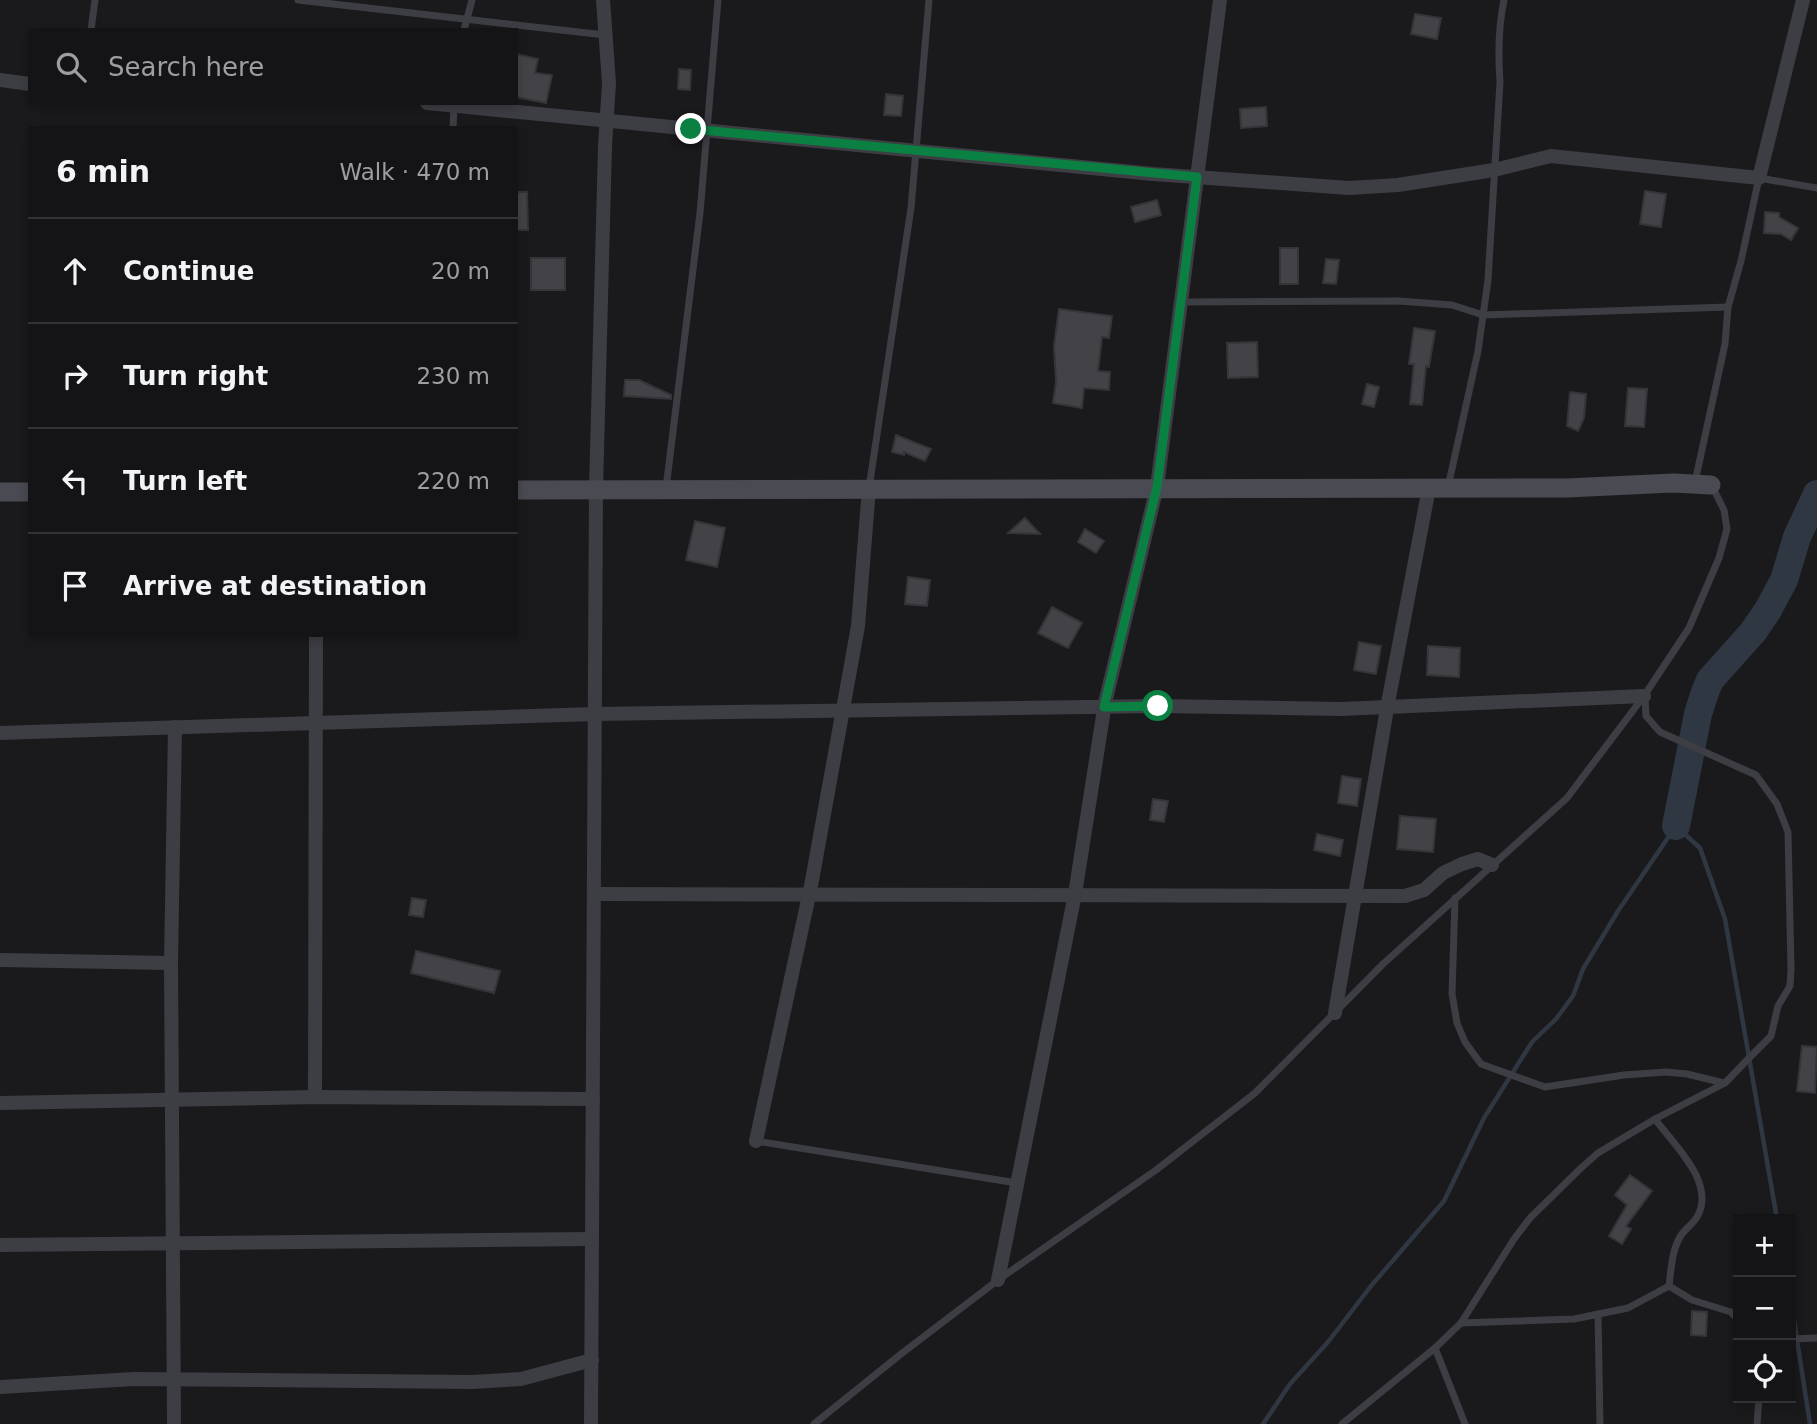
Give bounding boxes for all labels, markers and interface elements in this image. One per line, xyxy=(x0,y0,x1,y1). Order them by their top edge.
search box xyxy=(28,28,518,105)
icon: search xyxy=(52,48,90,86)
text: Search here xyxy=(108,52,264,82)
route end xyxy=(675,113,706,144)
text: 6 min xyxy=(56,154,150,189)
text: Walk · 470 m xyxy=(339,159,490,185)
icon: ahead xyxy=(56,252,94,290)
text: Continue xyxy=(123,256,254,286)
text: 20 m xyxy=(431,258,490,284)
icon: right xyxy=(56,357,94,395)
text: Turn right xyxy=(123,361,268,391)
text: 230 m xyxy=(416,363,490,389)
icon: left xyxy=(56,462,94,500)
text: Turn left xyxy=(123,466,247,496)
text: 220 m xyxy=(416,468,490,494)
icon: arrive xyxy=(56,567,94,605)
text: Arrive at destination xyxy=(123,571,427,601)
route start xyxy=(1142,690,1173,721)
map controls xyxy=(1733,1214,1796,1403)
button: + xyxy=(1733,1214,1796,1277)
button: − xyxy=(1733,1277,1796,1340)
button: locate xyxy=(1733,1340,1796,1403)

